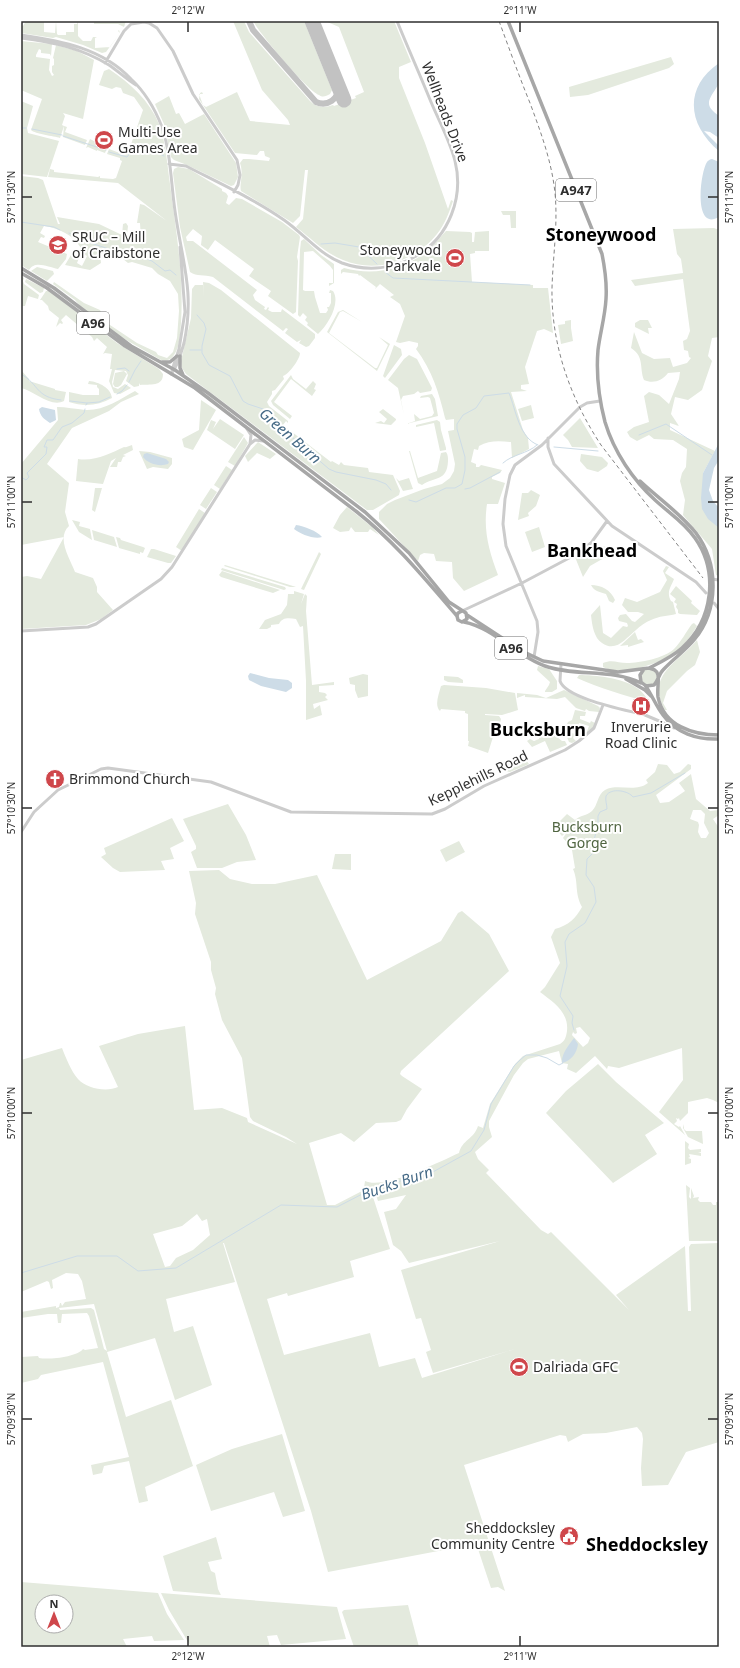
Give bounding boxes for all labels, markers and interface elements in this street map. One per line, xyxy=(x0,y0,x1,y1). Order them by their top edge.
text: 2°12'W xyxy=(171,3,205,17)
text: 2°11'W xyxy=(503,3,537,17)
street label: Wellheads Drive xyxy=(418,59,473,165)
place label: Multi-Use Games Area xyxy=(118,122,198,157)
sports icon: Multi-Use Games Area xyxy=(93,129,115,151)
text: 57°11'30"N xyxy=(4,171,18,223)
text: 57°11'30"N xyxy=(722,171,736,223)
road number: A947 xyxy=(556,179,596,201)
district label: Stoneywood xyxy=(546,222,656,246)
place label: SRUC – Mill of Craibstone xyxy=(72,227,160,262)
school or university icon: SRUC – Mill of Craibstone xyxy=(47,234,69,256)
place label: Stoneywood Parkvale xyxy=(360,240,441,275)
sports icon: Stoneywood Parkvale xyxy=(444,247,466,269)
road number: A96 xyxy=(77,312,109,334)
water label: Green Burn xyxy=(256,403,326,468)
text: 57°11'00"N xyxy=(4,476,18,528)
text: 57°11'00"N xyxy=(722,476,736,528)
district label: Bankhead xyxy=(547,538,637,562)
road number: A96 xyxy=(495,637,527,659)
hospital icon: Inverurie Road Clinic xyxy=(630,695,652,717)
district label: Bucksburn xyxy=(490,717,586,741)
place label: Inverurie Road Clinic xyxy=(605,717,677,752)
street label: Kepplehills Road xyxy=(425,745,531,810)
church icon: Brimmond Church xyxy=(44,768,66,790)
place label: Brimmond Church xyxy=(69,769,190,788)
text: 57°10'30"N xyxy=(4,782,18,834)
text: 57°10'30"N xyxy=(722,782,736,834)
park label: Bucksburn Gorge xyxy=(552,817,622,852)
text: 57°10'00"N xyxy=(4,1087,18,1139)
text: 57°10'00"N xyxy=(722,1087,736,1139)
water label: Bucks Burn xyxy=(358,1160,435,1204)
sports icon: Dalriada GFC xyxy=(508,1356,530,1378)
place label: Dalriada GFC xyxy=(533,1357,618,1376)
text: 57°09'30"N xyxy=(4,1393,18,1445)
text: 57°09'30"N xyxy=(722,1393,736,1445)
place label: Sheddocksley Community Centre xyxy=(431,1518,556,1553)
public building icon: Sheddocksley Community Centre xyxy=(558,1525,580,1547)
district label: Sheddocksley xyxy=(586,1532,709,1556)
north arrow xyxy=(34,1594,74,1634)
text: N xyxy=(50,1596,58,1611)
text: 2°12'W xyxy=(171,1649,205,1663)
text: 2°11'W xyxy=(503,1649,537,1663)

